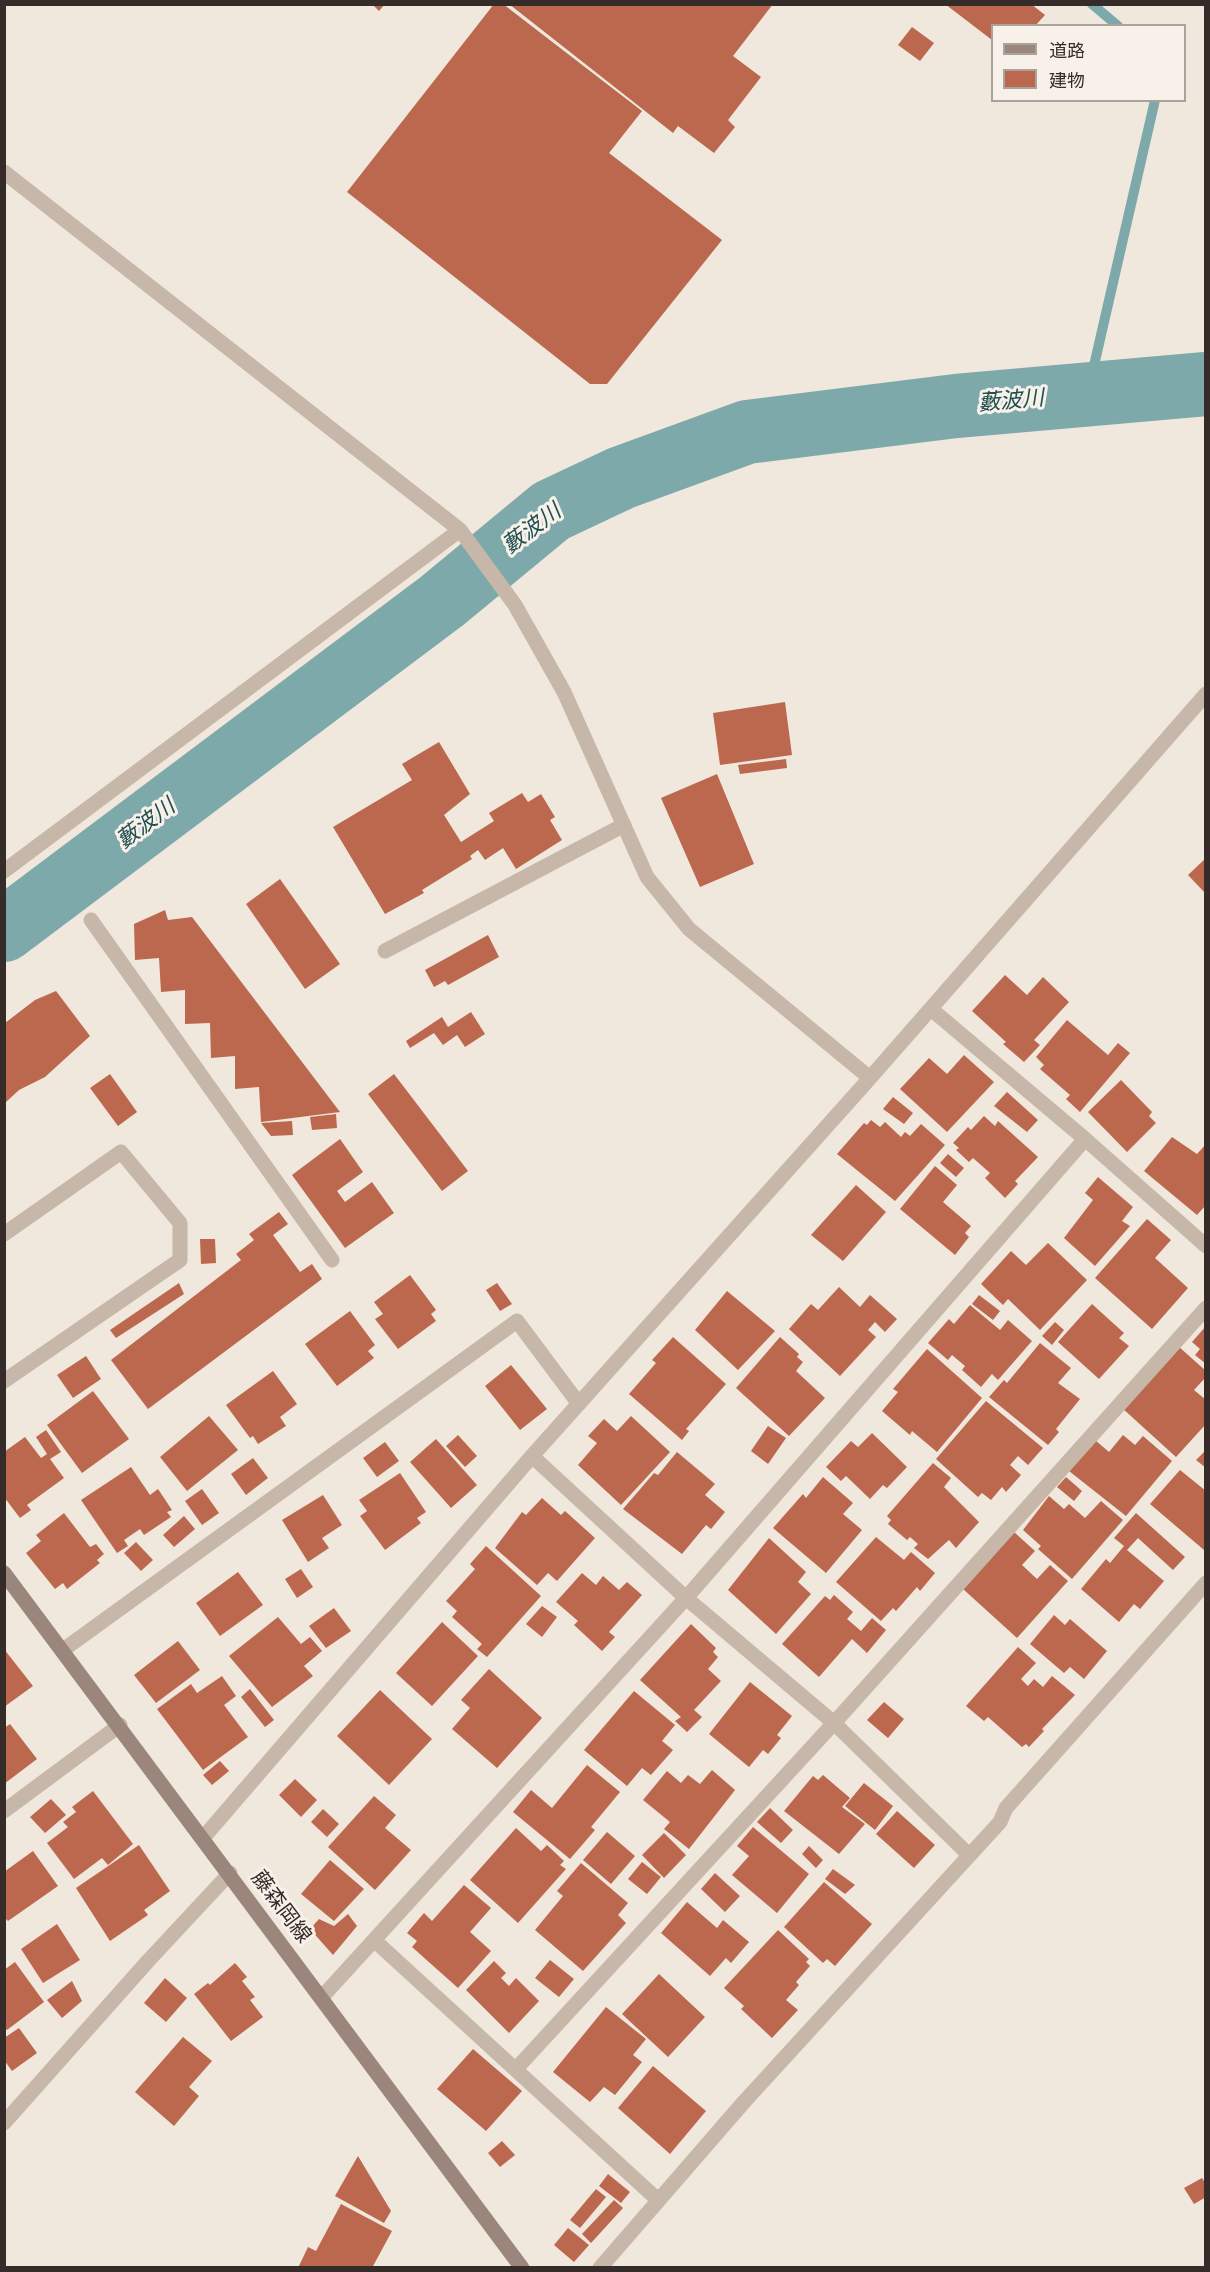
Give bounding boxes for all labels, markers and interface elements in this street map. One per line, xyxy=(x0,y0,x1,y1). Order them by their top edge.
legend xyxy=(991,24,1186,102)
text: 道路 xyxy=(1049,40,1085,62)
text: 建物 xyxy=(1049,70,1085,92)
water label: 藪波川 xyxy=(977,385,1045,417)
water label: 藪波川 xyxy=(498,499,566,559)
water label: 藪波川 xyxy=(112,794,180,854)
street label: 藤森岡線 xyxy=(246,1866,316,1948)

